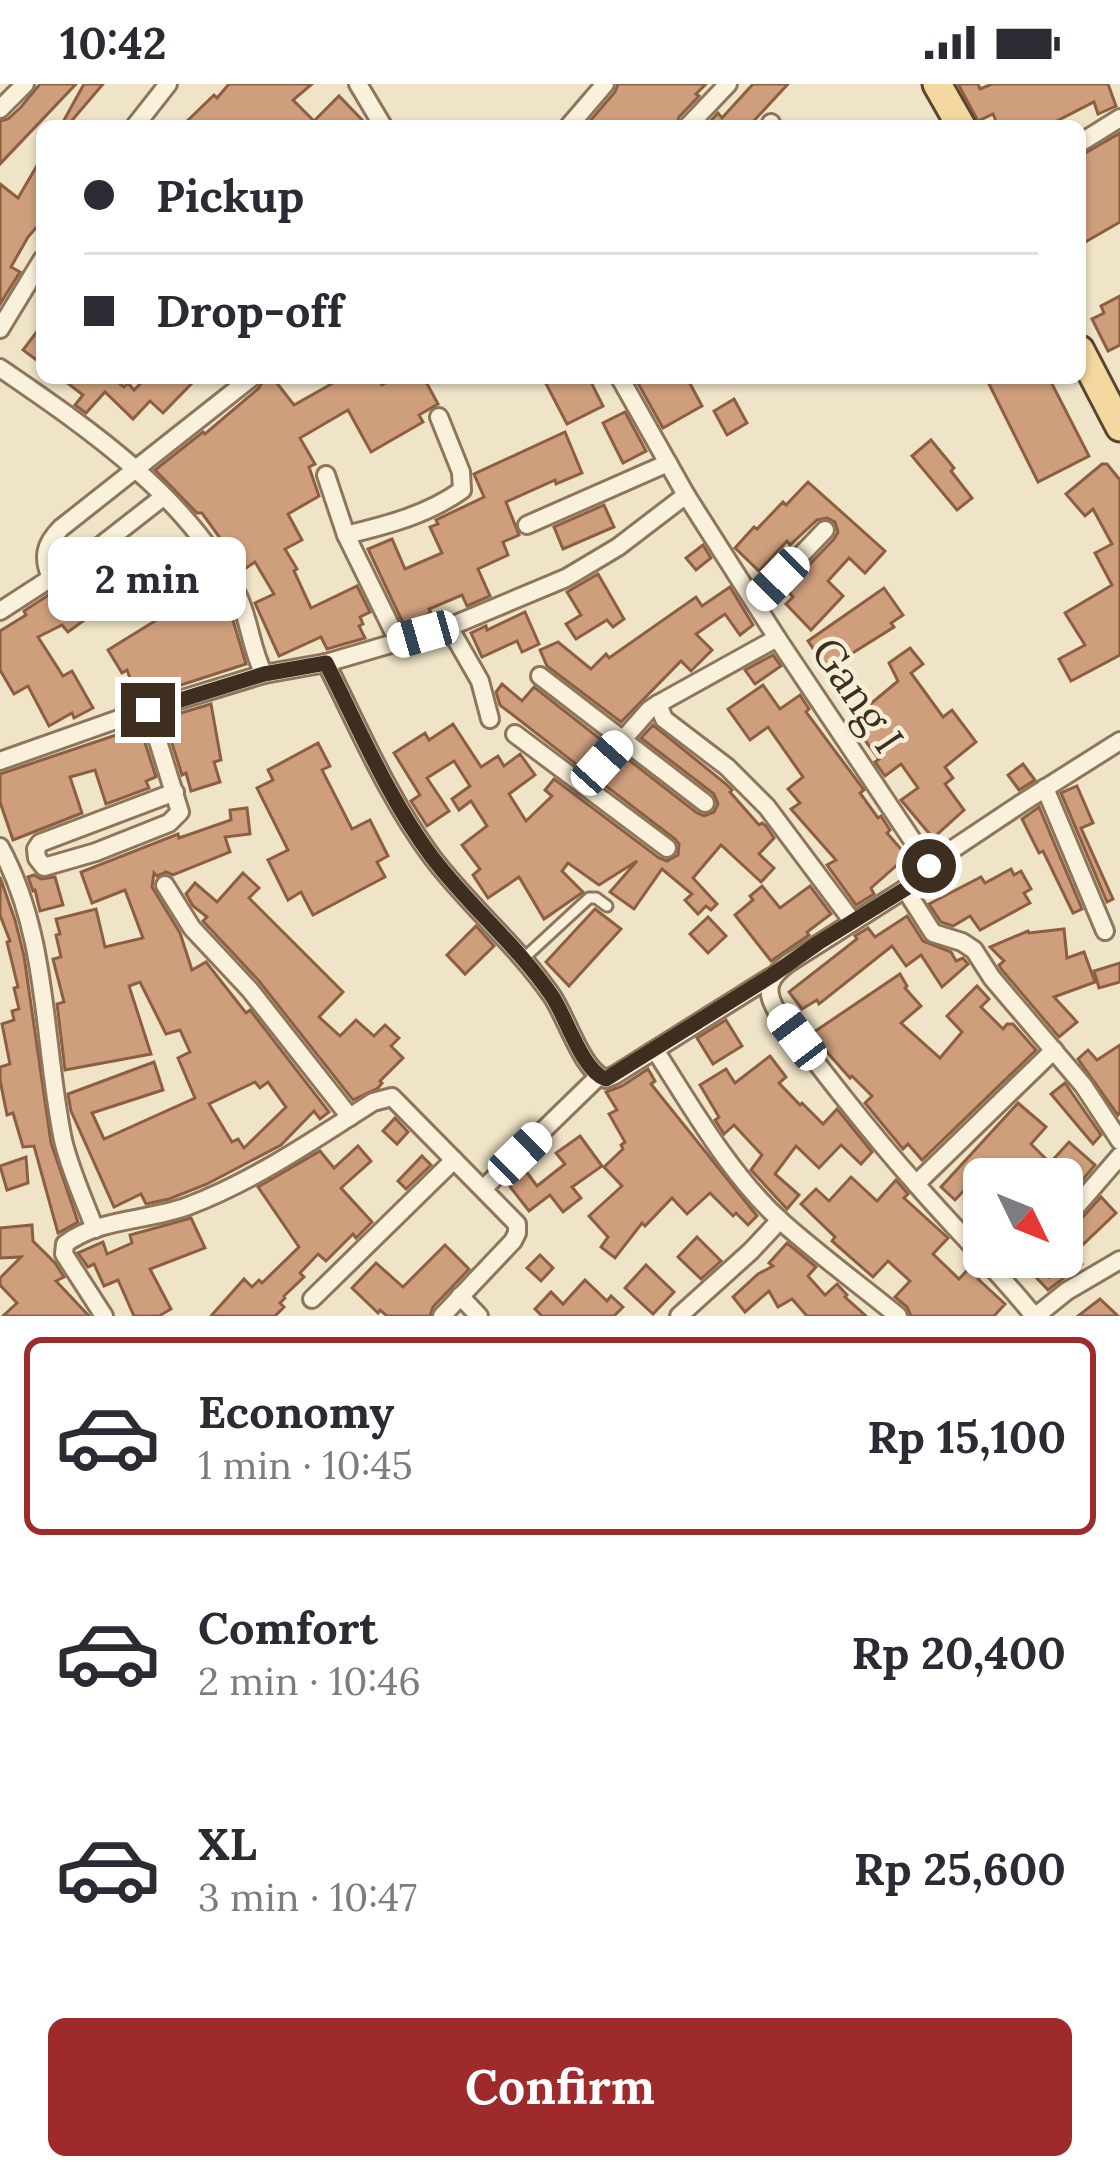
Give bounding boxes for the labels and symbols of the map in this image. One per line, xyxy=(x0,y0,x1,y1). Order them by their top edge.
callout: 2 min xyxy=(49,536,247,620)
car xyxy=(740,541,816,617)
car xyxy=(383,607,463,661)
street label: Gang I xyxy=(800,627,916,763)
route end xyxy=(121,683,175,737)
car xyxy=(565,724,639,802)
route start xyxy=(902,839,956,893)
car xyxy=(761,997,833,1077)
car xyxy=(482,1116,558,1192)
north arrow xyxy=(963,1158,1083,1278)

